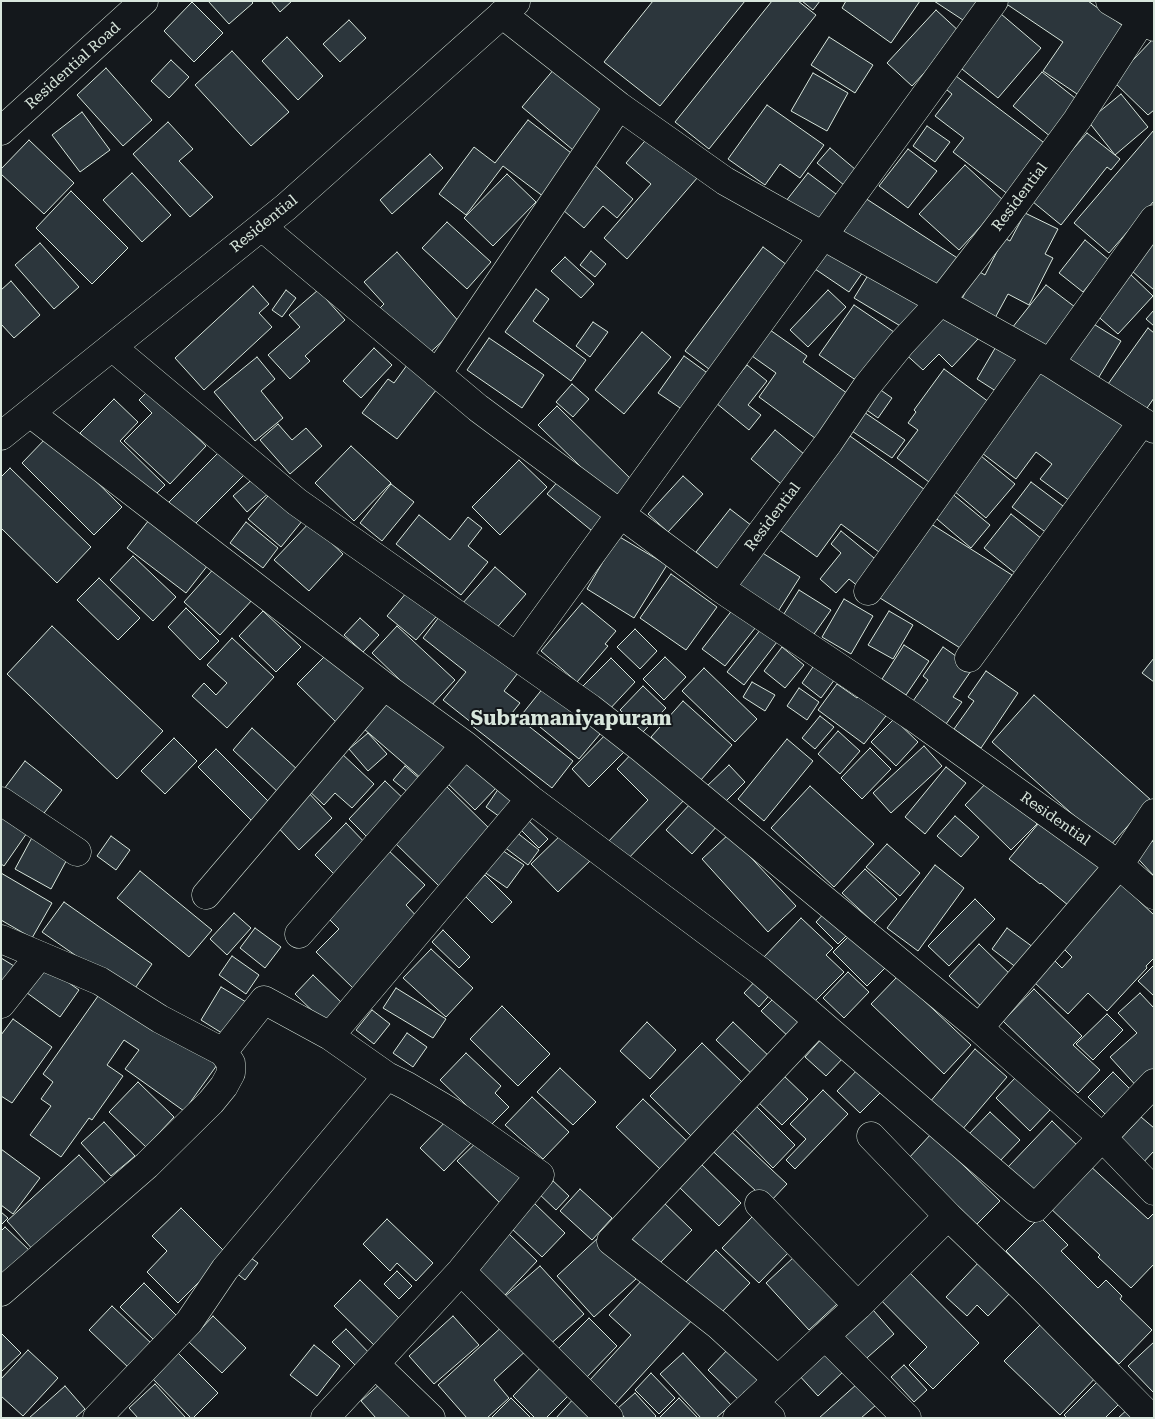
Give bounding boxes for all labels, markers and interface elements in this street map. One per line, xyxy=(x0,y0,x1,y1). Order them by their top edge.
street label: Residential Road xyxy=(22,19,124,113)
street label: Residential xyxy=(988,159,1052,235)
street label: Residential xyxy=(227,192,301,256)
street label: Residential xyxy=(741,479,805,555)
district label: Subramaniyapuram xyxy=(471,707,671,731)
street label: Residential xyxy=(1017,788,1093,850)

